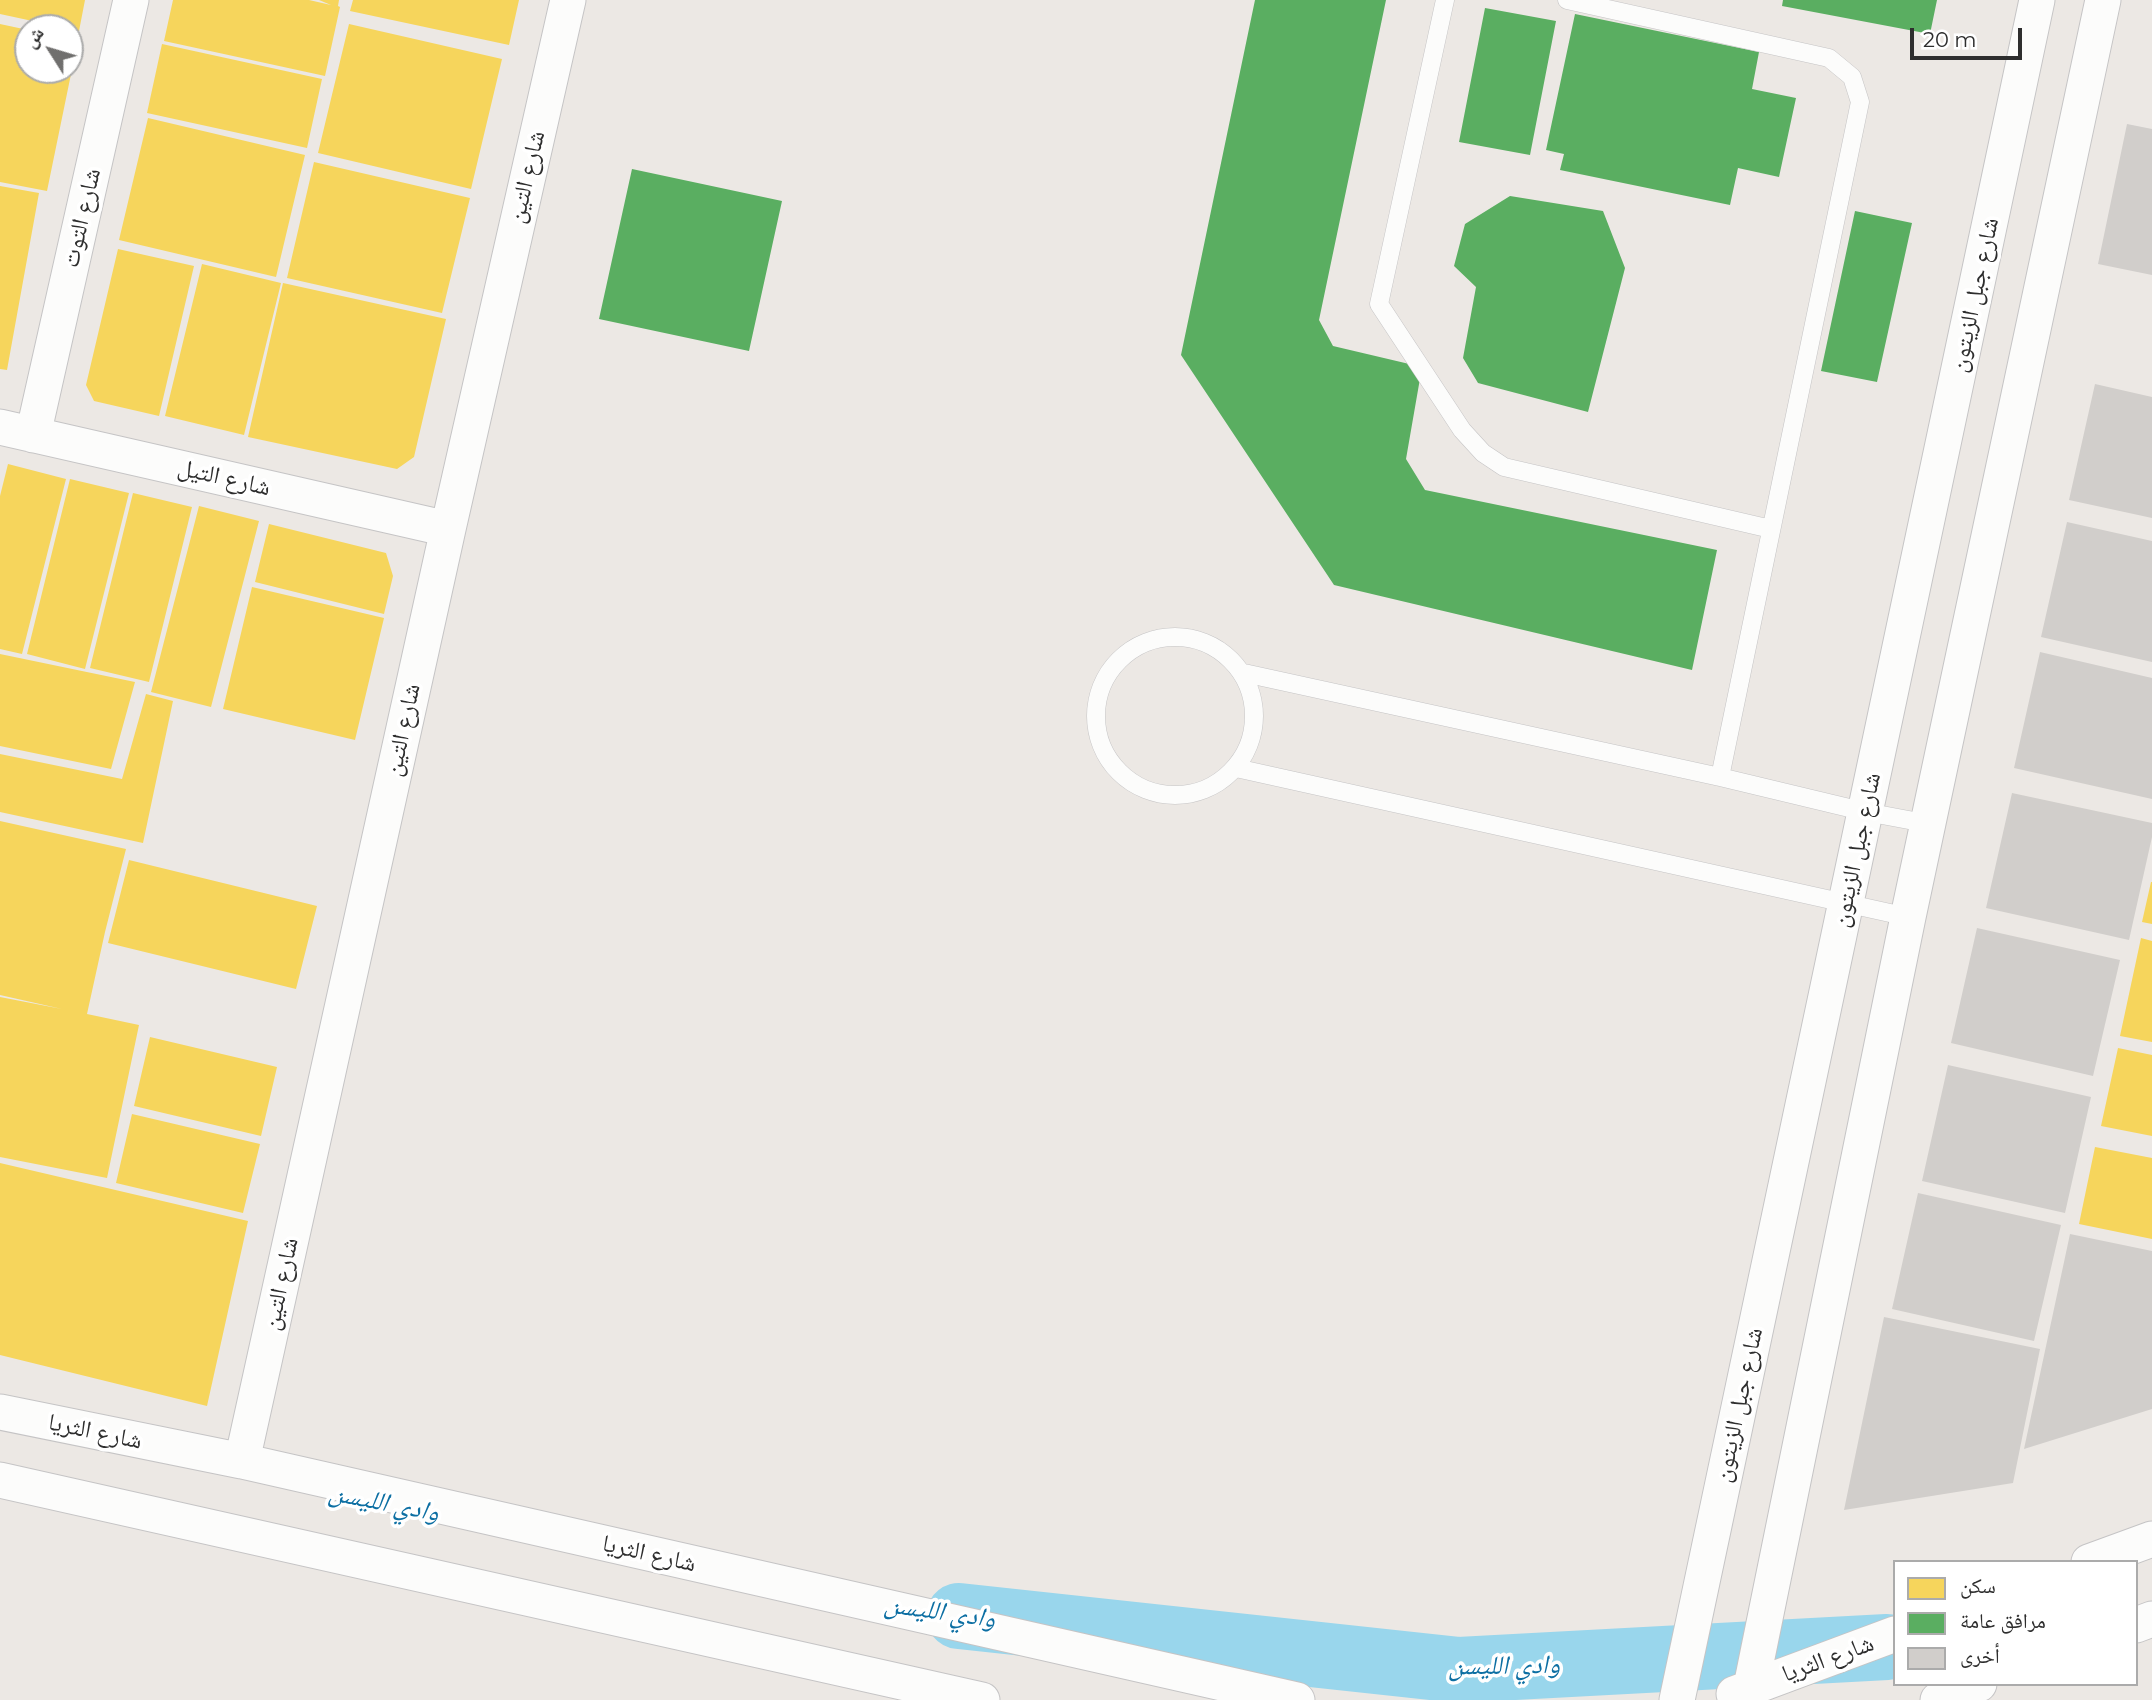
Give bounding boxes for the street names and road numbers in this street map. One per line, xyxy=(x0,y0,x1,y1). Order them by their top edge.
street label: شارع التين xyxy=(502,128,552,226)
street label: شارع التوت xyxy=(57,166,107,270)
street label: شارع جبل الزيتون xyxy=(1945,215,2005,375)
street label: شارع التيل xyxy=(175,453,273,503)
street label: شارع التين xyxy=(379,681,427,779)
street label: شارع جبل الزيتون xyxy=(1827,770,1887,930)
street label: شارع التين xyxy=(257,1235,305,1333)
street label: شارع جبل الزيتون xyxy=(1709,1325,1769,1485)
street label: شارع الثريا xyxy=(45,1408,145,1456)
street label: شارع الثريا xyxy=(599,1529,699,1579)
street label: شارع الثريا xyxy=(1778,1629,1878,1689)

